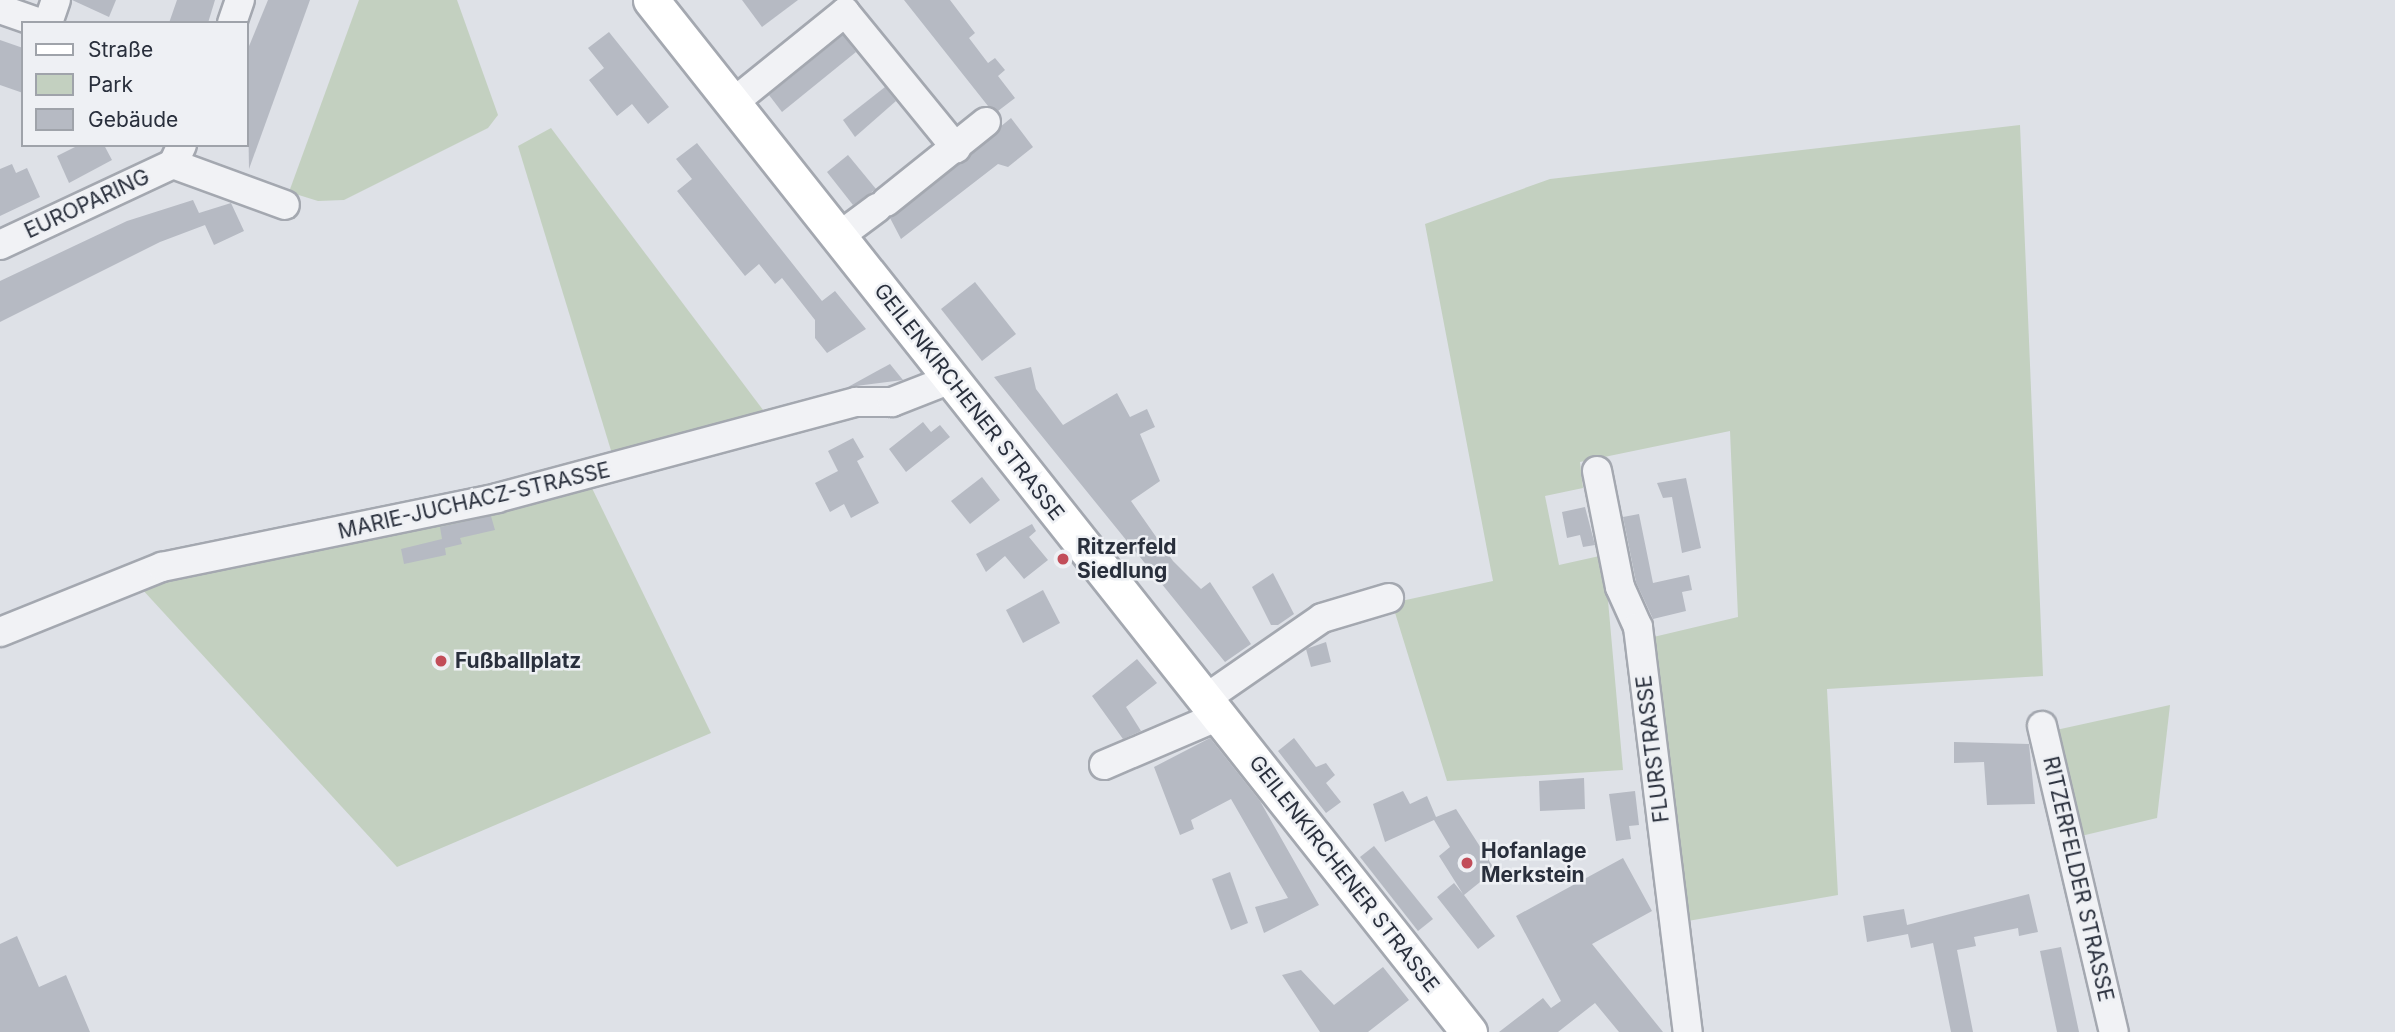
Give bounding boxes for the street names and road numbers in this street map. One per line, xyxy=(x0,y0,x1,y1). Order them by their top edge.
street label: EUROPARING xyxy=(21,164,153,244)
street label: GEILENKIRCHENER STRASSE xyxy=(869,279,1069,525)
street label: MARIE-JUCHACZ-STRASSE xyxy=(336,457,612,545)
street label: FLURSTRASSE xyxy=(1631,674,1675,824)
street label: GEILENKIRCHENER STRASSE xyxy=(1244,751,1444,997)
street label: RITZERFELDER STRASSE xyxy=(2038,754,2118,1004)

